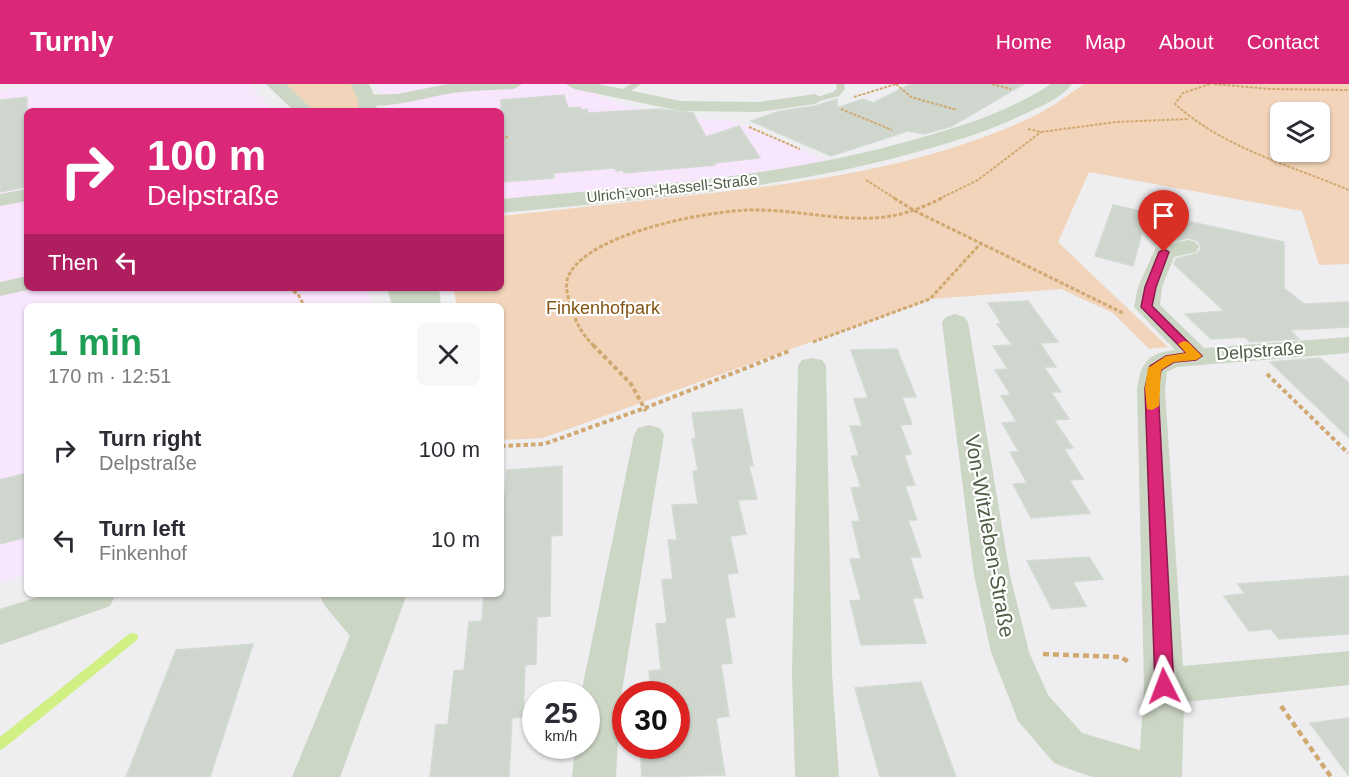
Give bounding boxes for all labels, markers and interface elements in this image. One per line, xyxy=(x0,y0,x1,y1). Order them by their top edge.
text: Turnly xyxy=(30,26,113,57)
text: Home xyxy=(996,30,1052,53)
text: Map xyxy=(1085,30,1126,53)
text: About xyxy=(1159,30,1214,53)
text: Contact xyxy=(1247,30,1319,53)
map controls xyxy=(1270,102,1330,162)
button: layers xyxy=(1270,102,1330,162)
icon: right xyxy=(48,132,126,210)
text: 100 m xyxy=(147,132,266,179)
street label: Ulrich-von-Hassell-Straße xyxy=(586,171,758,205)
text: Delpstraße xyxy=(147,181,279,211)
pin xyxy=(1138,190,1189,252)
icon: arrive xyxy=(1147,199,1180,232)
icon: left xyxy=(110,246,143,279)
text: Then xyxy=(48,250,98,275)
park label: Finkenhofpark xyxy=(546,298,661,318)
text: 1 min xyxy=(48,322,142,363)
button: close xyxy=(417,323,480,386)
street label: Delpstraße xyxy=(1215,338,1305,364)
text: 170 m · 12:51 xyxy=(48,365,171,387)
text: Turn right xyxy=(99,426,201,451)
street label: Von-Witzleben-Straße xyxy=(961,433,1019,639)
icon: right xyxy=(48,434,81,467)
text: 100 m xyxy=(419,437,480,462)
text: Delpstraße xyxy=(99,452,197,474)
text: Turn left xyxy=(99,516,185,541)
icon: left xyxy=(48,524,81,557)
text: 10 m xyxy=(431,527,480,552)
text: Finkenhof xyxy=(99,542,187,564)
position arrow xyxy=(1132,654,1196,718)
speed limit sign: 30 xyxy=(612,681,690,759)
text: 25 xyxy=(544,696,578,729)
text: km/h xyxy=(545,727,577,744)

